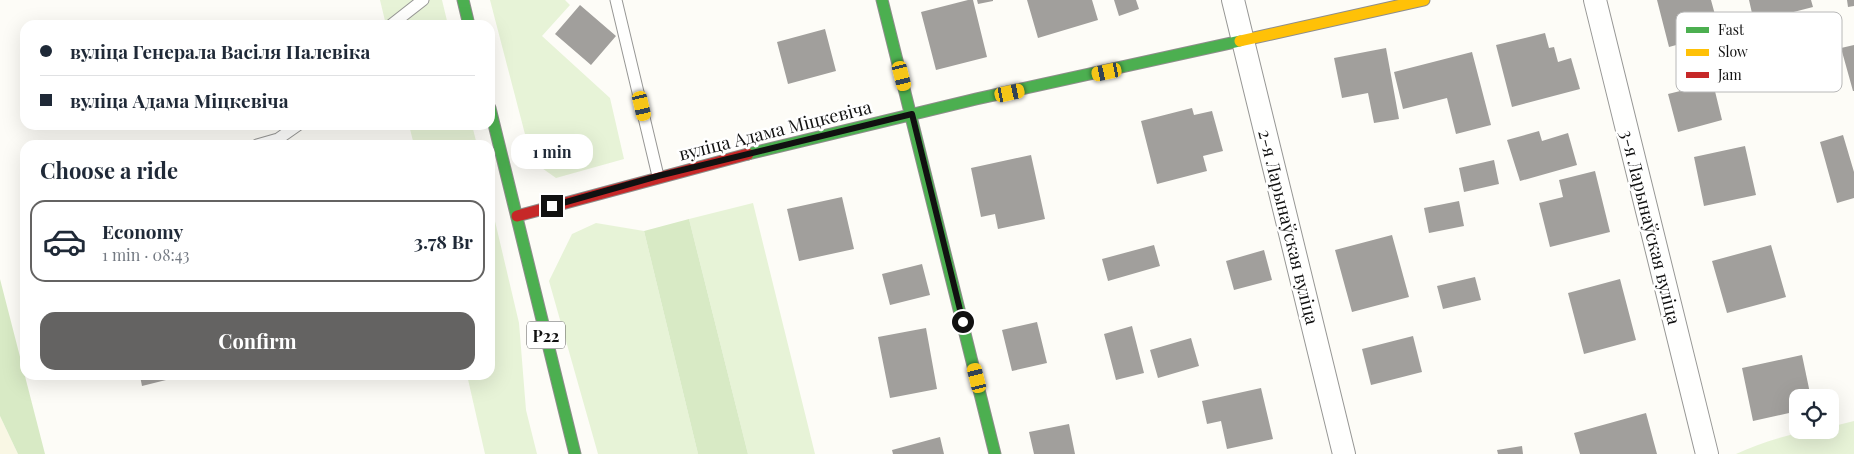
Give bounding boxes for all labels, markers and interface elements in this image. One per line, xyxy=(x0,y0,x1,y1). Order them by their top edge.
legend xyxy=(1676,12,1842,92)
text: Fast xyxy=(1718,20,1745,39)
text: вуліца Генерала Васіля Палевіка xyxy=(70,38,370,64)
text: Slow xyxy=(1718,42,1748,61)
car xyxy=(891,60,912,92)
car xyxy=(1090,62,1123,82)
text: Jam xyxy=(1717,65,1742,84)
car xyxy=(993,83,1026,103)
text: вуліца Адама Міцкевіча xyxy=(70,87,289,113)
car xyxy=(631,90,652,122)
street label: вуліца Адама Міцкевіча xyxy=(676,94,874,166)
street label: 2-я Ларынаўская вуліца xyxy=(1253,127,1325,327)
street label: 3-я Ларынаўская вуліца xyxy=(1615,127,1687,327)
callout: 1 min xyxy=(511,134,593,168)
text: 1 min xyxy=(532,141,572,162)
text: Choose a ride xyxy=(40,155,178,185)
route end xyxy=(541,195,563,217)
text: Economy xyxy=(102,218,183,244)
icon: car xyxy=(42,219,87,264)
text: 3.78 Br xyxy=(414,228,473,254)
text: 1 min · 08:43 xyxy=(102,244,190,265)
route start xyxy=(952,311,974,333)
button: Confirm xyxy=(40,312,475,370)
road number: Р22 xyxy=(527,322,565,348)
car xyxy=(966,362,987,394)
map controls xyxy=(1789,389,1839,439)
button: locate xyxy=(1789,389,1839,439)

